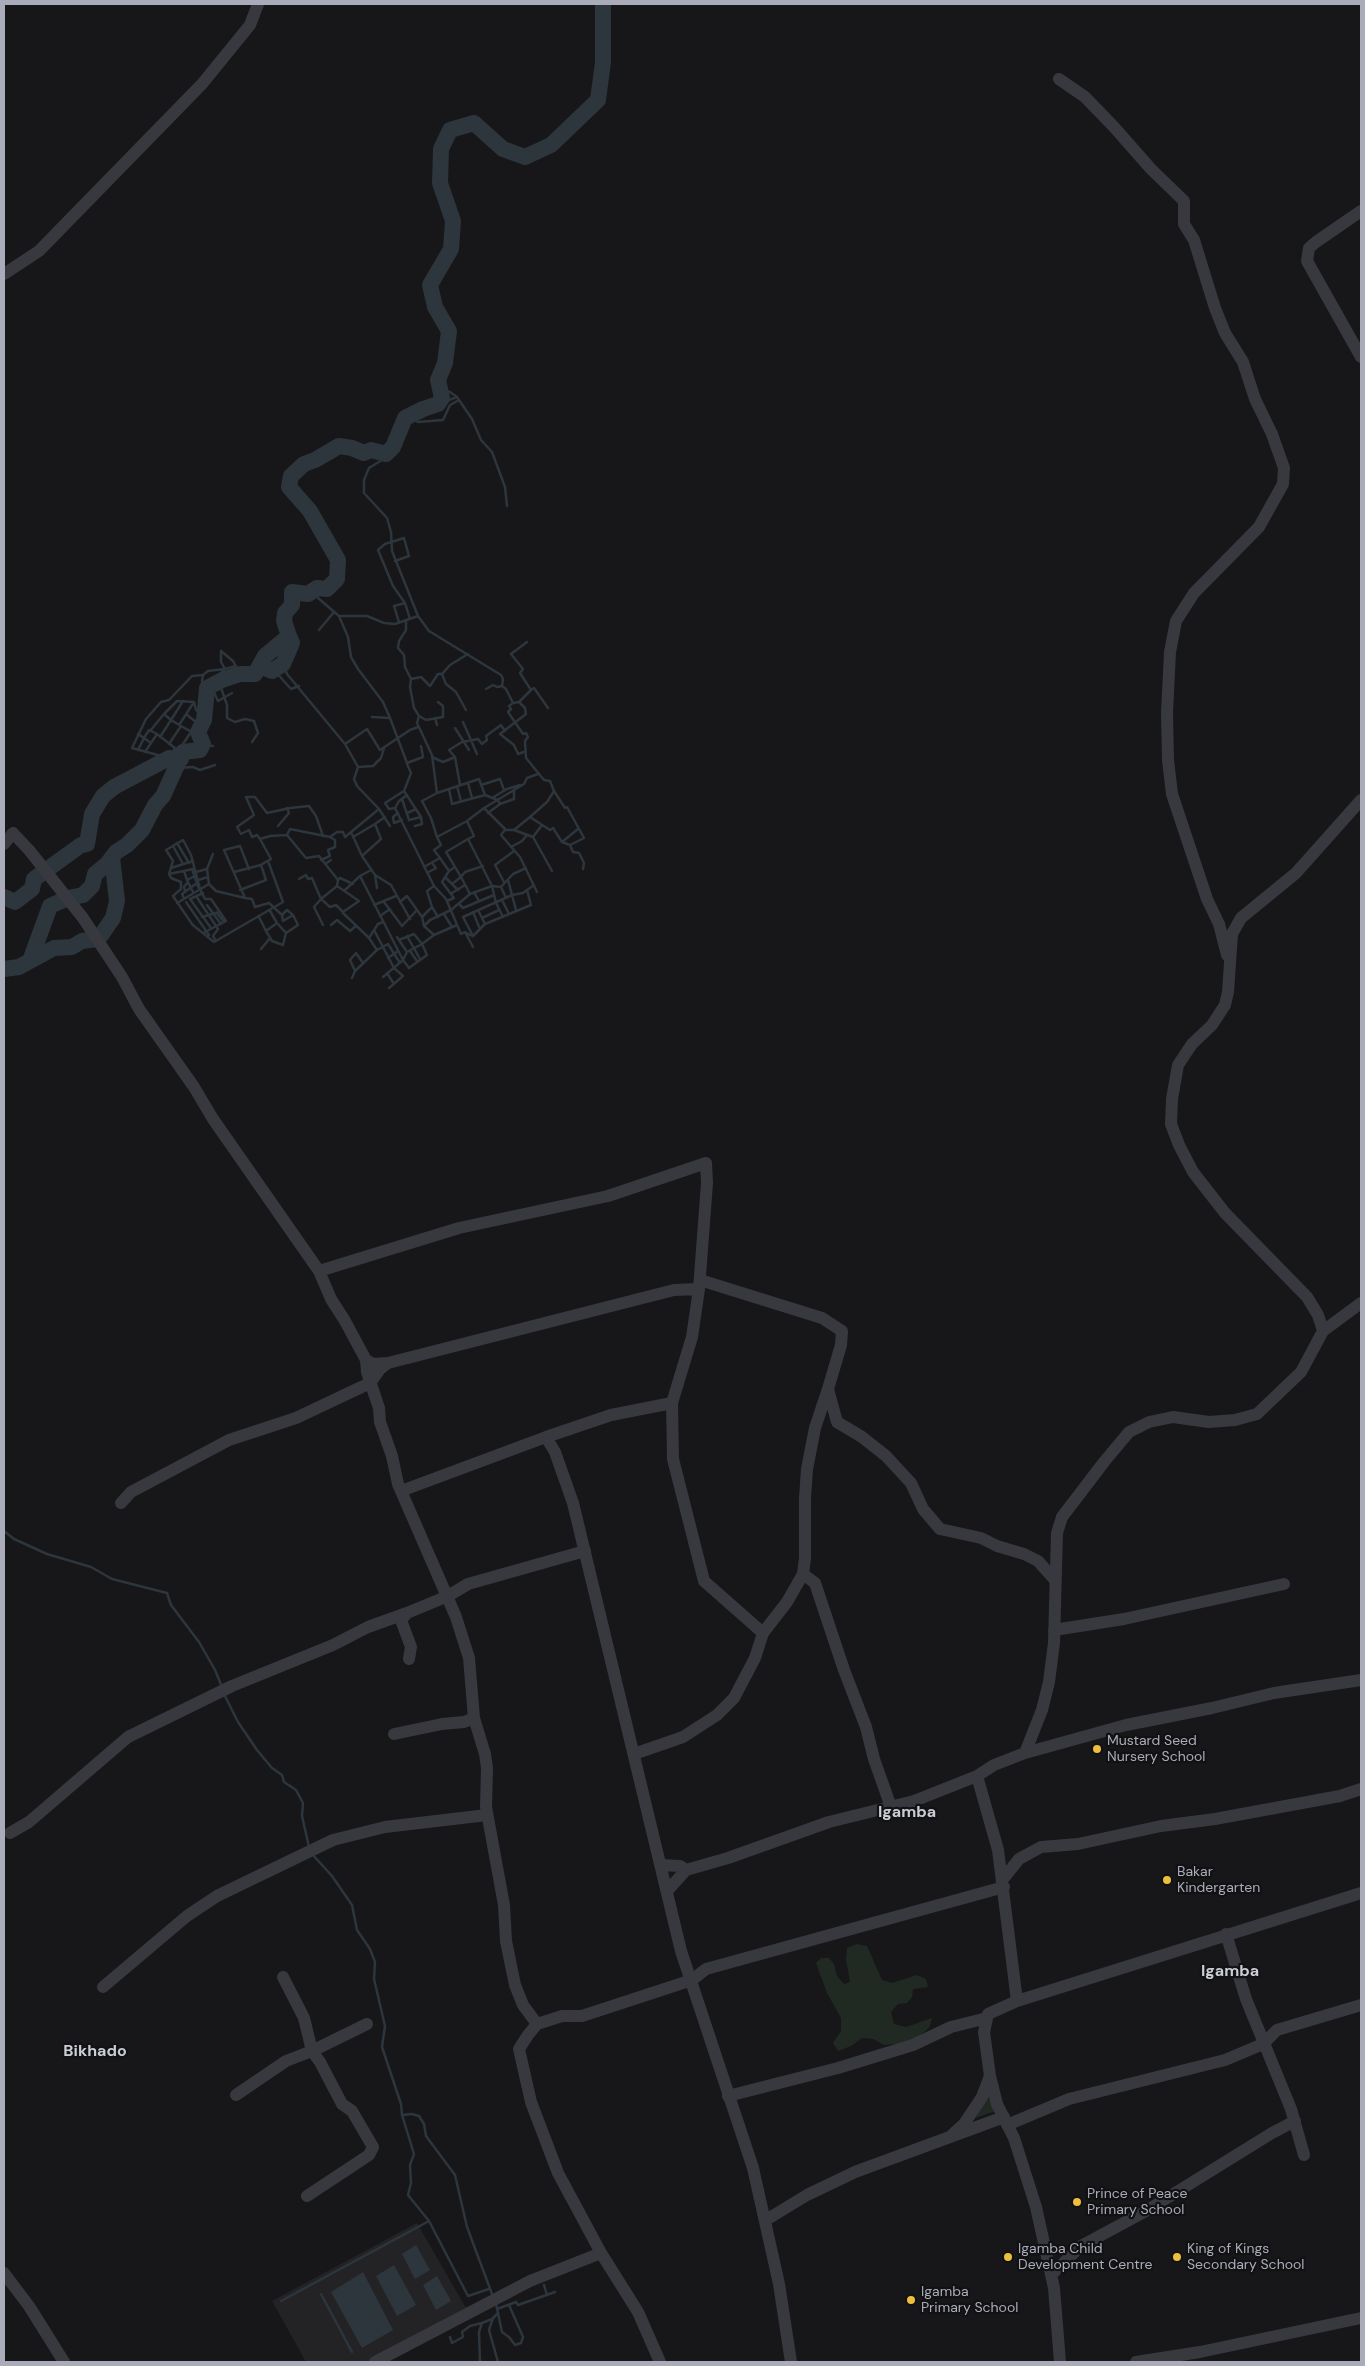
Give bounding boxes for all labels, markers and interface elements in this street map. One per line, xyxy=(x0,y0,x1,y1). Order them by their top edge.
place label: Mustard Seed Nursery School xyxy=(1107,1733,1205,1765)
marker: Mustard Seed Nursery School xyxy=(1091,1743,1103,1755)
district label: Igamba xyxy=(878,1803,936,1823)
place label: Bakar Kindergarten xyxy=(1177,1864,1260,1896)
marker: Bakar Kindergarten xyxy=(1161,1874,1173,1886)
district label: Igamba xyxy=(1201,1962,1259,1982)
district label: Bikhado xyxy=(63,2042,127,2062)
place label: Prince of Peace Primary School xyxy=(1087,2186,1187,2218)
marker: Prince of Peace Primary School xyxy=(1071,2196,1083,2208)
place label: Igamba Child Development Centre xyxy=(1018,2241,1153,2274)
place label: King of Kings Secondary School xyxy=(1187,2241,1304,2274)
marker: Igamba Child Development Centre xyxy=(1002,2251,1014,2263)
marker: King of Kings Secondary School xyxy=(1171,2251,1183,2263)
place label: Igamba Primary School xyxy=(921,2284,1018,2316)
marker: Igamba Primary School xyxy=(905,2294,917,2306)

